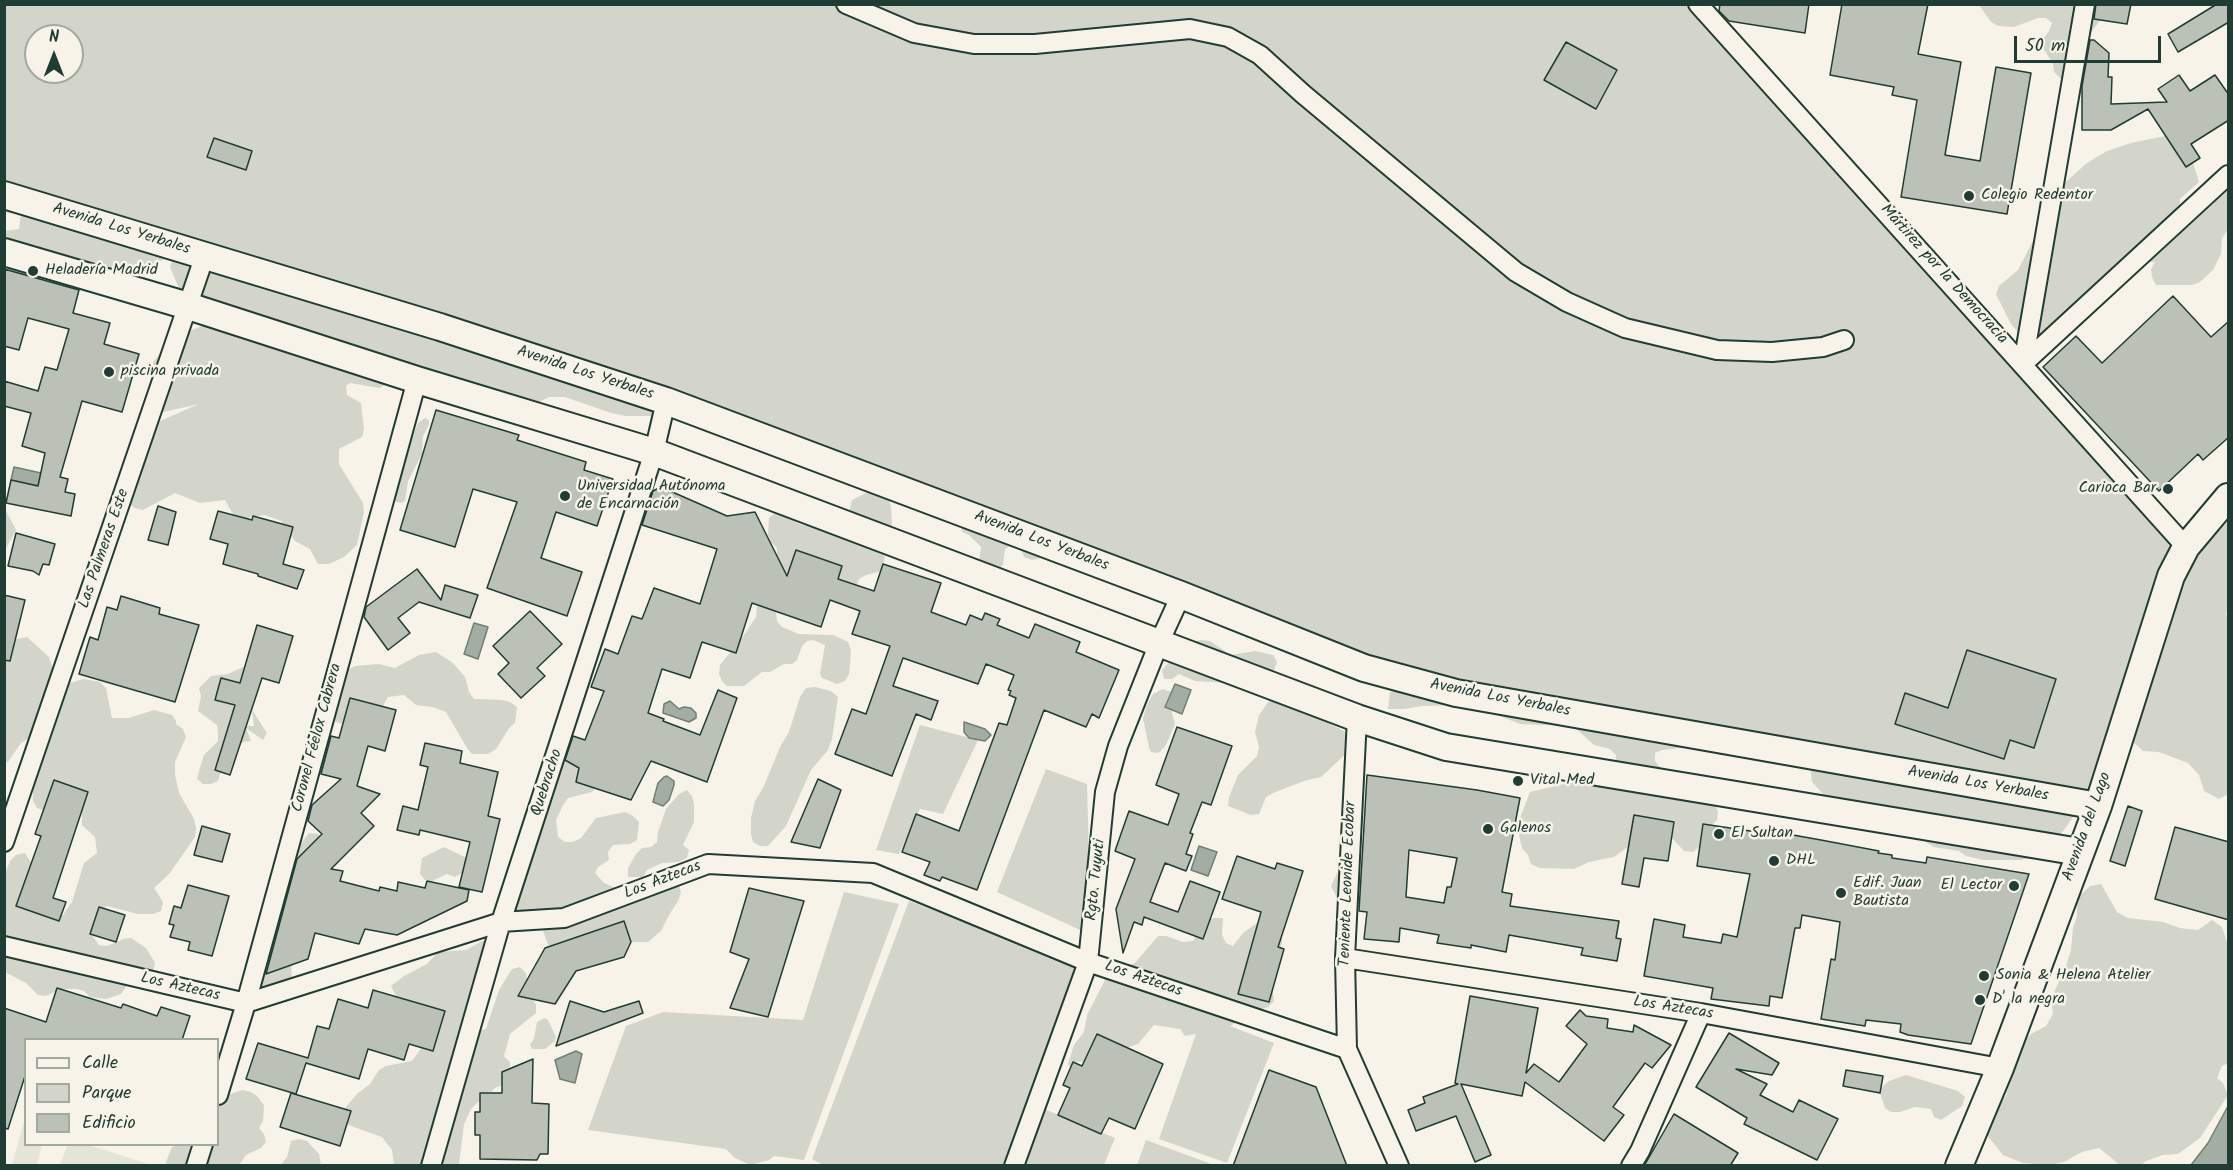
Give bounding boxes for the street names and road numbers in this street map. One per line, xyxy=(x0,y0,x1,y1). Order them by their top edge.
street label: Avenida Los Yerbales xyxy=(50,200,192,260)
street label: Mártirez por la Democracia xyxy=(1875,201,2011,349)
street label: Avenida Los Yerbales xyxy=(514,343,656,405)
street label: Las Palmeras Este xyxy=(76,487,134,611)
street label: Avenida Los Yerbales xyxy=(971,507,1111,577)
street label: Coronel Féelox Cabrera xyxy=(289,662,347,814)
street label: Avenida Los Yerbales xyxy=(1428,676,1572,722)
street label: Quebracho xyxy=(528,747,568,819)
street label: Avenida Los Yerbales xyxy=(1906,763,2050,807)
street label: Avenida del Lago xyxy=(2059,770,2117,884)
street label: Teniente Leonide Ecobar xyxy=(1337,801,1361,967)
street label: Rgto. Tuyuti xyxy=(1083,838,1111,922)
street label: Los Aztecas xyxy=(622,858,704,904)
street label: Los Aztecas xyxy=(1102,958,1184,1002)
street label: Los Aztecas xyxy=(138,970,222,1006)
street label: Los Aztecas xyxy=(1632,993,1714,1025)

